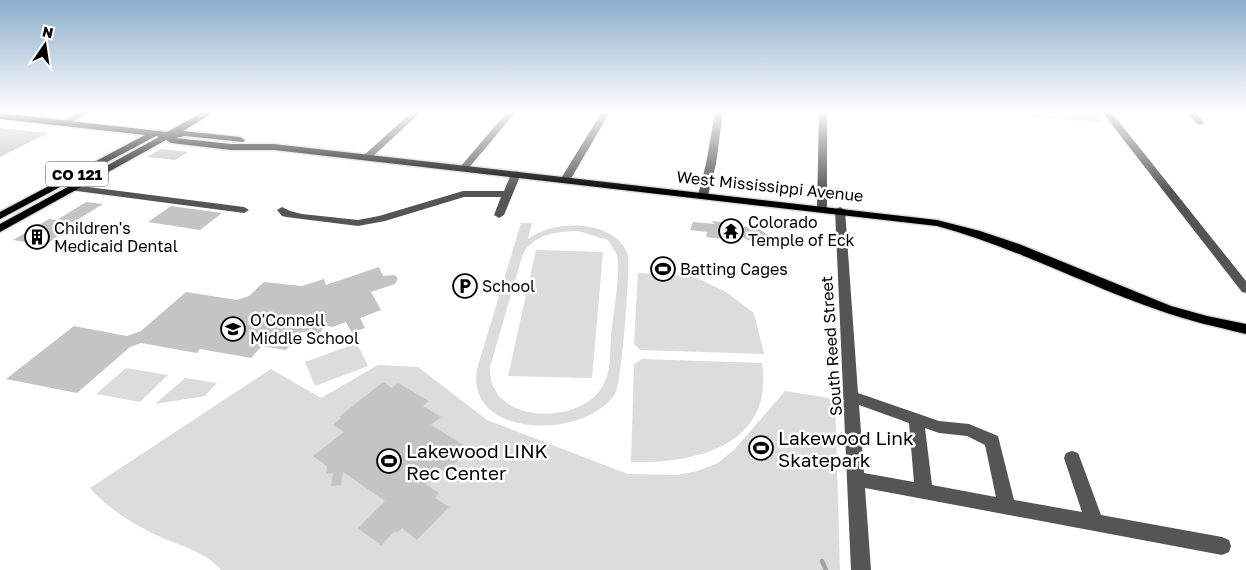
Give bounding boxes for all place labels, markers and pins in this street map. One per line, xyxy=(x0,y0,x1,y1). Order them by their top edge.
place label: Colorado Temple of Eck xyxy=(748,212,855,250)
place label: Children's Medicaid Dental xyxy=(54,218,178,256)
temple icon: Colorado Temple of Eck xyxy=(718,218,744,244)
building icon: Children's Medicaid Dental xyxy=(24,224,50,250)
sports icon: Batting Cages xyxy=(650,256,676,282)
place label: Batting Cages xyxy=(680,259,788,279)
parking icon: School xyxy=(452,273,478,299)
place label: School xyxy=(482,276,535,296)
place label: O'Connell Middle School xyxy=(250,310,359,348)
school or university icon: O'Connell Middle School xyxy=(220,316,246,342)
place label: Lakewood Link Skatepark xyxy=(778,426,914,471)
sports icon: Lakewood Link Skatepark xyxy=(748,435,774,461)
place label: Lakewood LINK Rec Center xyxy=(406,439,548,484)
sports icon: Lakewood LINK Rec Center xyxy=(376,448,402,474)

